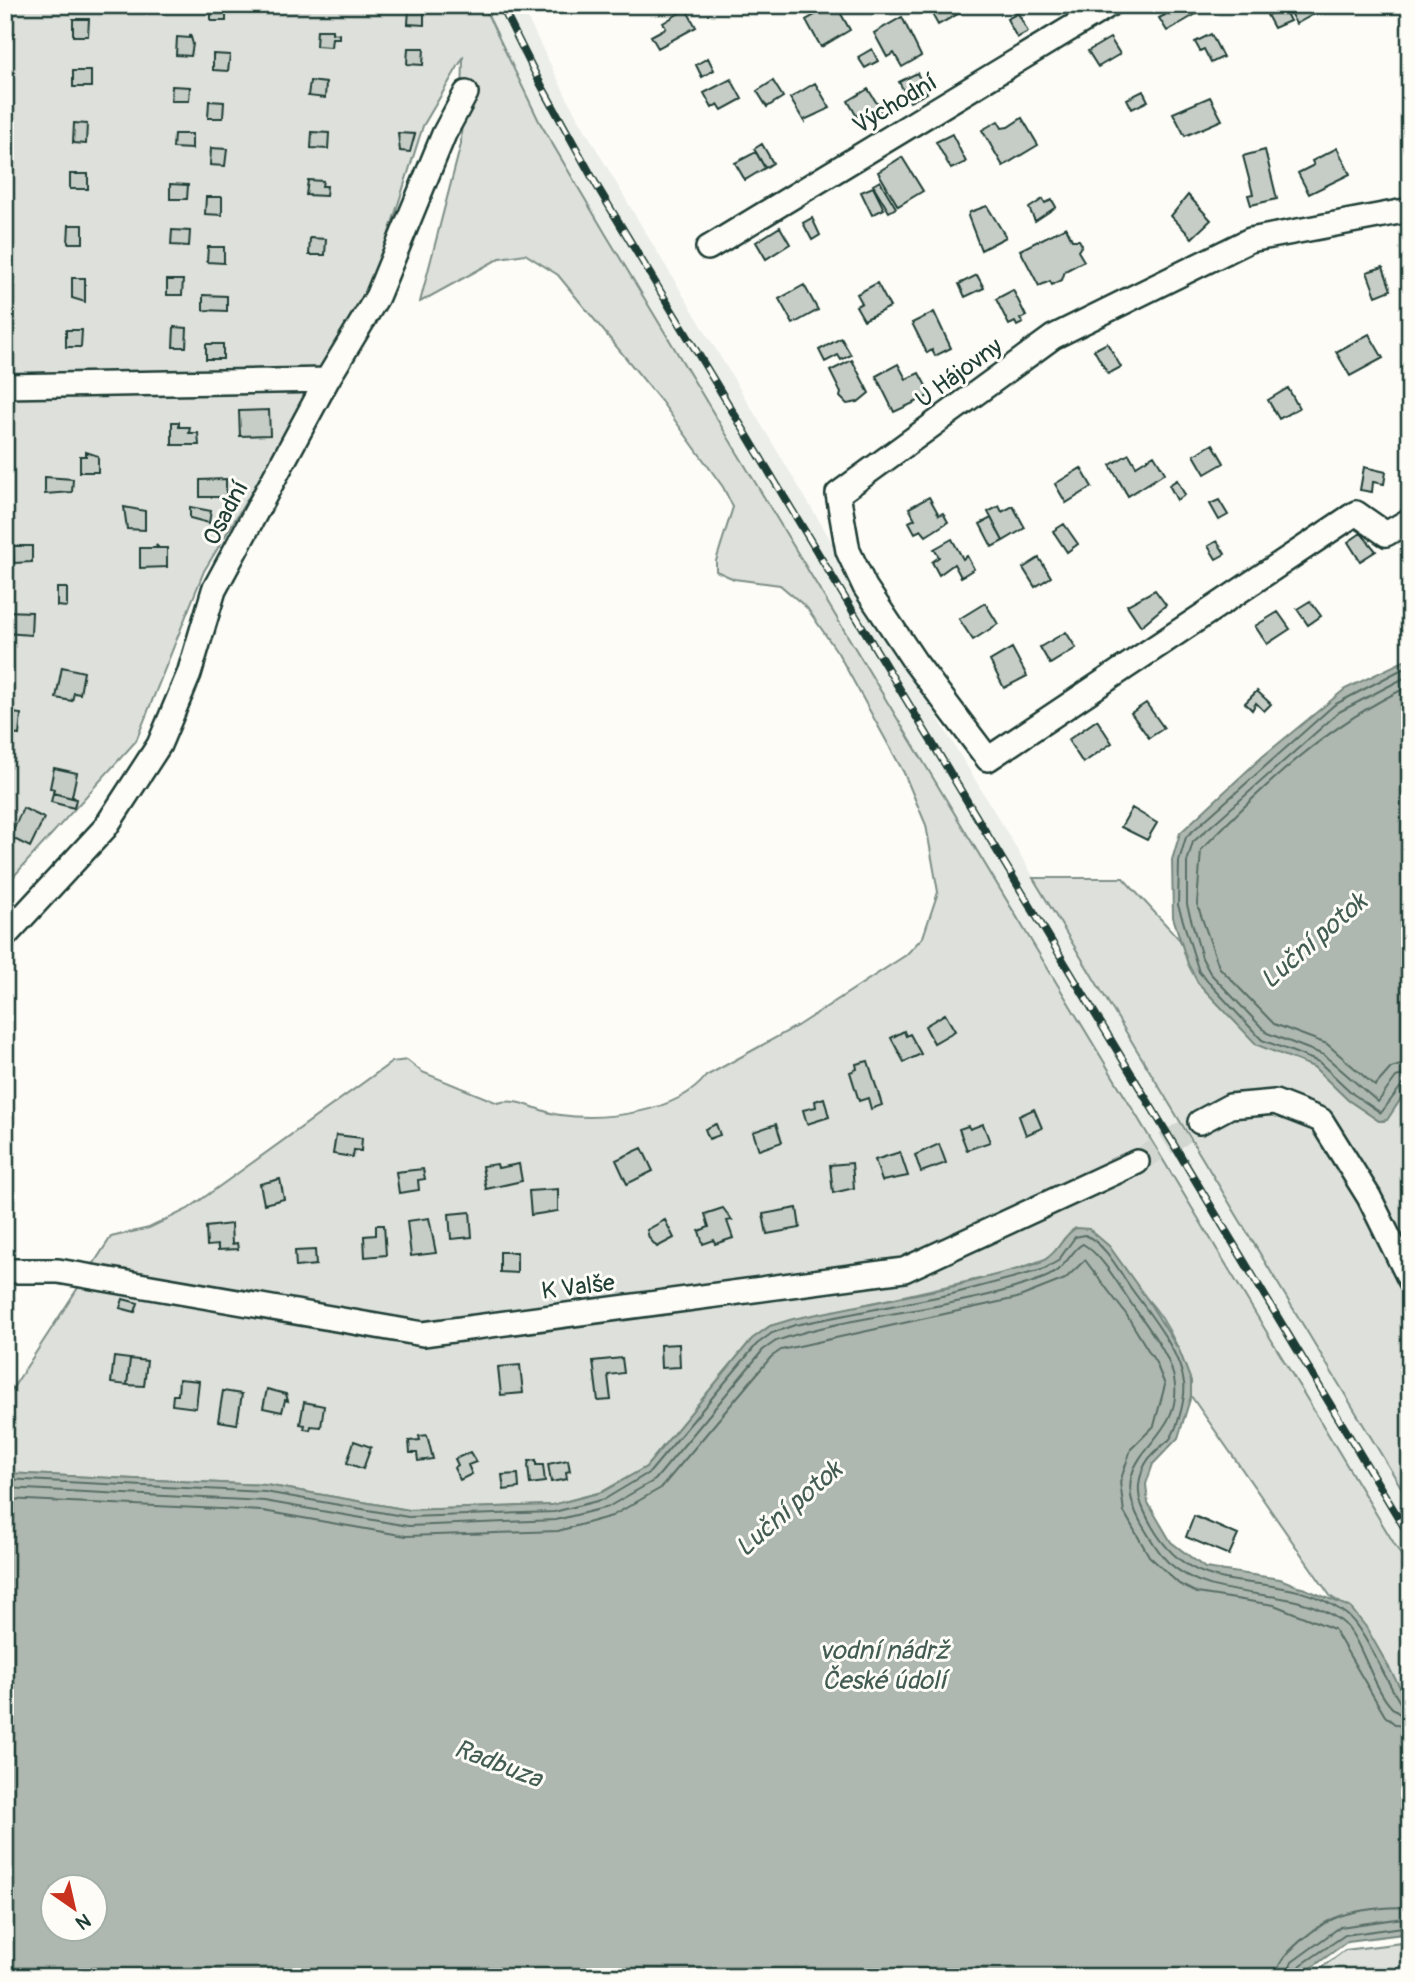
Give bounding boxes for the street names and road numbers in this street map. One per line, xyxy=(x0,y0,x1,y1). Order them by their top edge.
street label: Východní xyxy=(848,68,942,140)
street label: U Hájovny xyxy=(910,332,1008,414)
street label: Osadní xyxy=(197,476,255,550)
street label: K Valše xyxy=(540,1268,616,1306)

